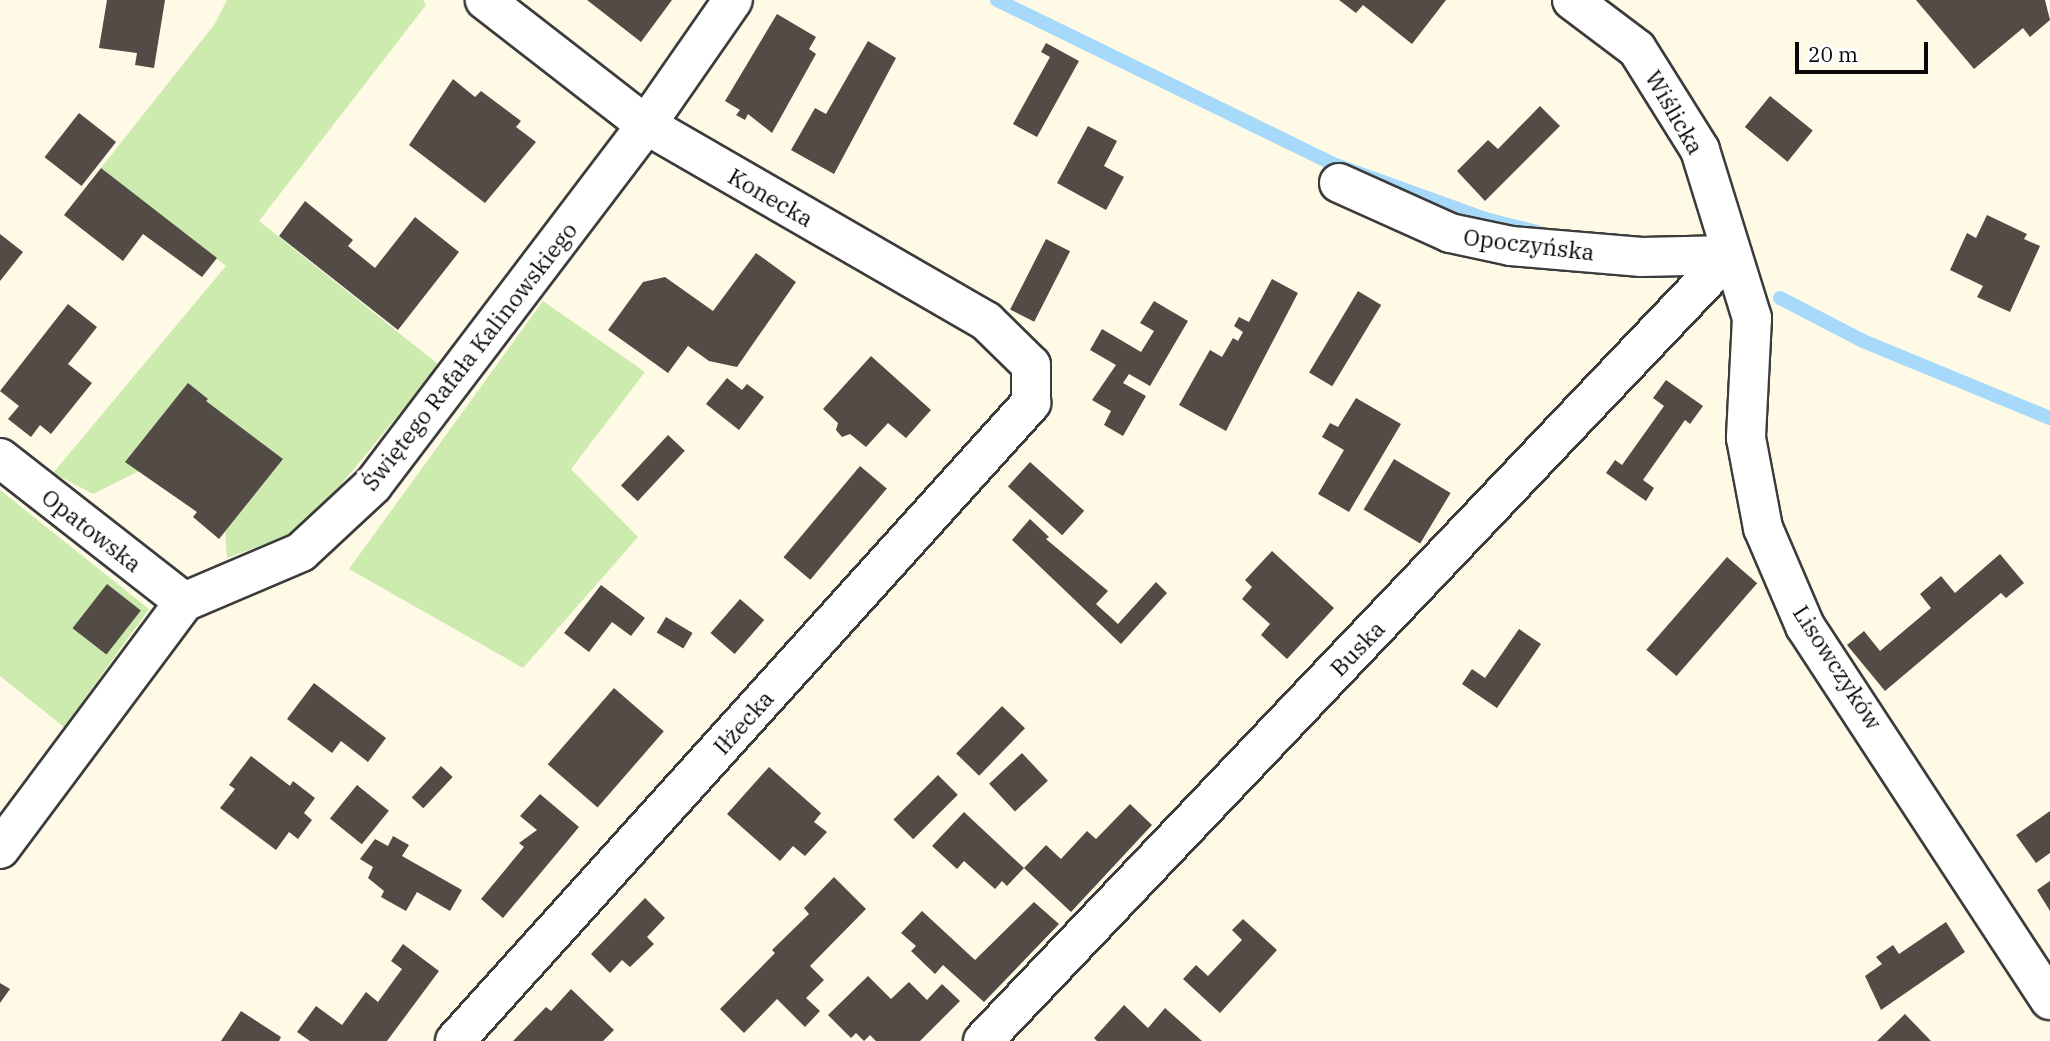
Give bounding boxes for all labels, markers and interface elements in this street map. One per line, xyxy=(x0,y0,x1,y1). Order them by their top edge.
scale bar xyxy=(1798,28,1931,72)
text: 20 m xyxy=(1808,40,1858,68)
street label: Wiślicka xyxy=(1640,65,1710,159)
street label: Konecka xyxy=(724,162,818,232)
street label: Świętego Rafała Kalinowskiego xyxy=(356,216,582,496)
street label: Opoczyńska xyxy=(1462,222,1596,266)
street label: Opatowska xyxy=(37,482,147,578)
street label: Lisowczyków xyxy=(1788,600,1888,734)
street label: Buska xyxy=(1324,614,1390,682)
street label: Iłżecka xyxy=(707,684,779,760)

